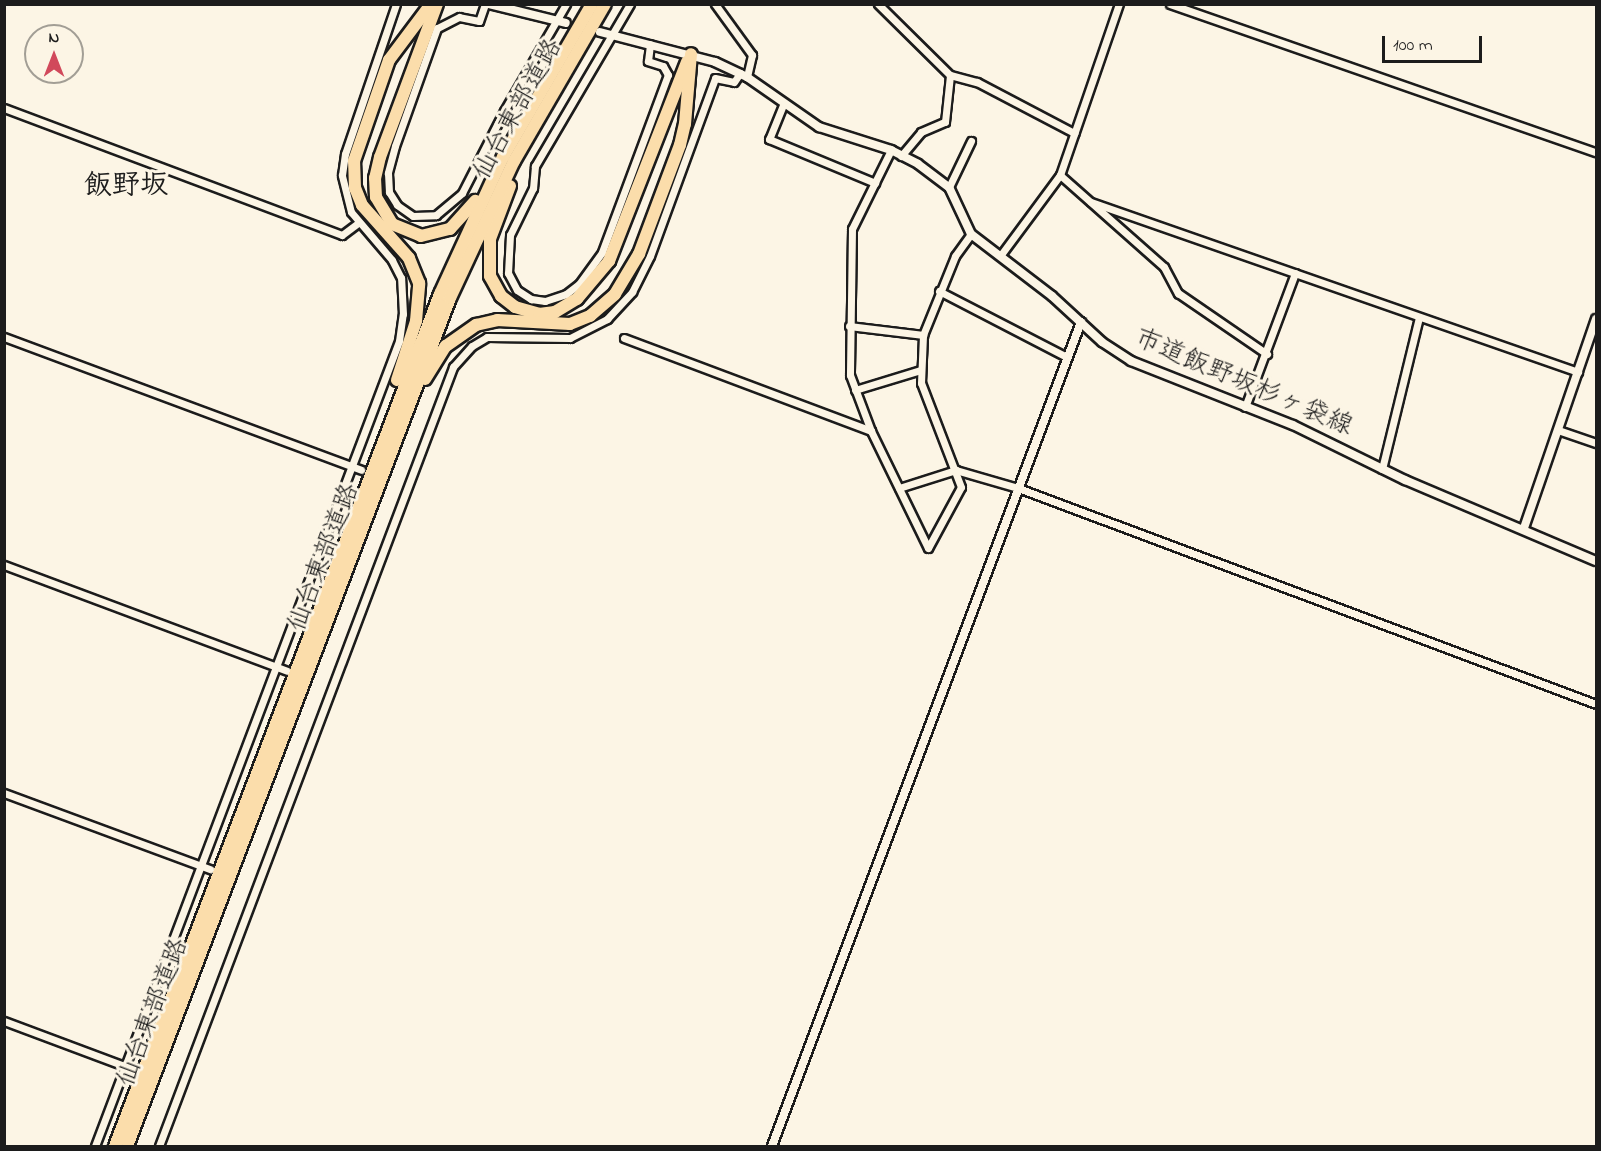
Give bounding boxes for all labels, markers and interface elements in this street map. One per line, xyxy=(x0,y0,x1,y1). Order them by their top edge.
north arrow xyxy=(24,24,84,84)
scale bar xyxy=(1385,24,1486,62)
text: N xyxy=(49,26,59,50)
text: 100 m xyxy=(1393,33,1433,59)
street label: 仙台東部道路 xyxy=(468,34,570,186)
district label: 飯野坂 xyxy=(84,170,168,204)
street label: 市道飯野坂杉ヶ袋線 xyxy=(1129,324,1357,444)
street label: 仙台東部道路 xyxy=(282,480,368,636)
street label: 仙台東部道路 xyxy=(111,935,197,1091)

